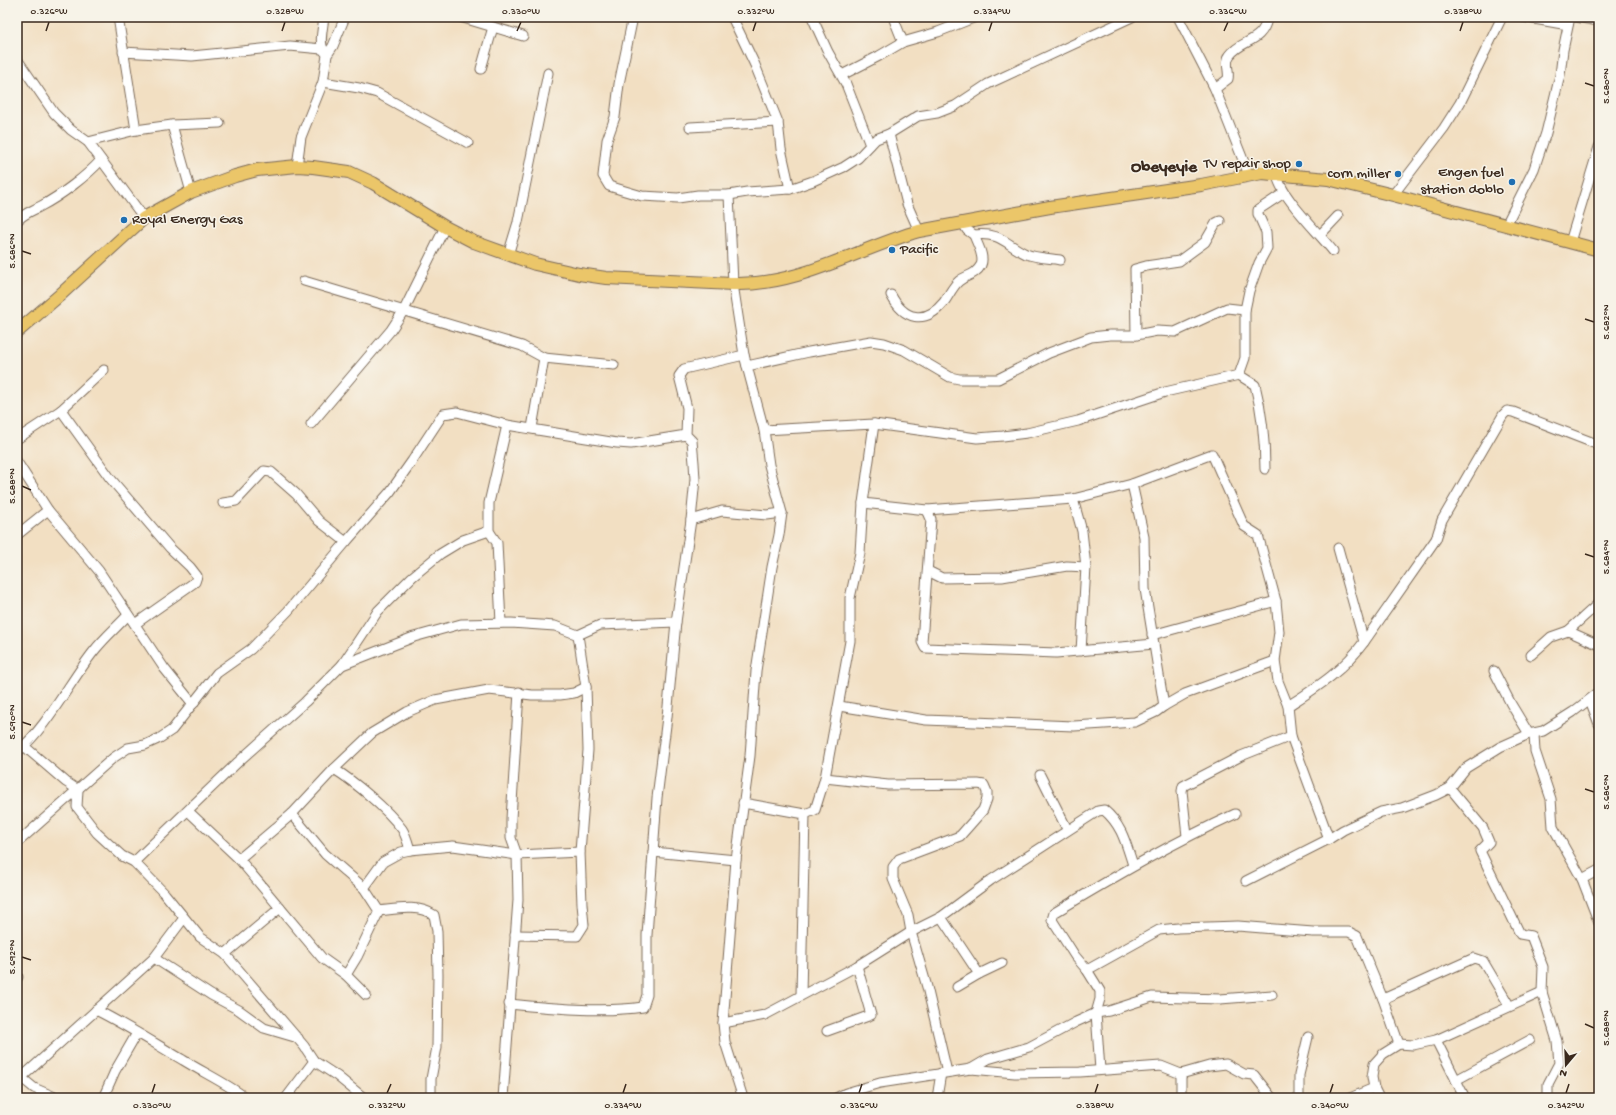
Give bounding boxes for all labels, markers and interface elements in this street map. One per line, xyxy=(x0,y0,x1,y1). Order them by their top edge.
text: 0.326°W xyxy=(31,6,68,18)
text: 0.328°W xyxy=(266,6,304,18)
text: 0.330°W xyxy=(502,6,540,18)
text: 0.332°W xyxy=(737,6,775,18)
text: 0.334°W xyxy=(974,6,1011,18)
text: 0.336°W xyxy=(1209,6,1247,18)
text: 0.338°W xyxy=(1444,6,1482,18)
text: 5.680°N xyxy=(1601,68,1613,104)
place label: TV repair shop xyxy=(1203,155,1292,173)
district label: Obeyeyie xyxy=(1131,158,1198,178)
marker: TV repair shop xyxy=(1294,159,1304,169)
place label: Engen fuel station doblo xyxy=(1421,164,1504,199)
place label: corn miller xyxy=(1328,165,1392,183)
marker: corn miller xyxy=(1393,169,1403,179)
marker: Engen fuel station doblo xyxy=(1507,177,1517,187)
place label: Royal Energy Gas xyxy=(132,211,243,229)
marker: Royal Energy Gas xyxy=(119,215,129,225)
text: 5.686°N xyxy=(7,233,19,269)
place label: Pacific xyxy=(899,241,939,259)
marker: Pacific xyxy=(887,245,897,255)
text: 5.682°N xyxy=(1601,304,1613,339)
text: 5.688°N xyxy=(7,468,19,504)
text: 5.684°N xyxy=(1601,539,1613,574)
text: 5.690°N xyxy=(7,704,19,740)
text: 5.686°N xyxy=(1601,774,1613,810)
text: 5.692°N xyxy=(7,939,19,974)
text: 5.688°N xyxy=(1601,1010,1613,1046)
north arrow xyxy=(1546,1045,1586,1085)
text: N xyxy=(1558,1066,1569,1079)
text: 0.330°W xyxy=(133,1100,171,1112)
text: 0.332°W xyxy=(368,1100,406,1112)
text: 0.334°W xyxy=(605,1100,642,1112)
text: 0.336°W xyxy=(840,1100,878,1112)
text: 0.338°W xyxy=(1076,1100,1114,1112)
text: 0.340°W xyxy=(1311,1100,1349,1112)
text: 0.342°W xyxy=(1548,1100,1585,1112)

